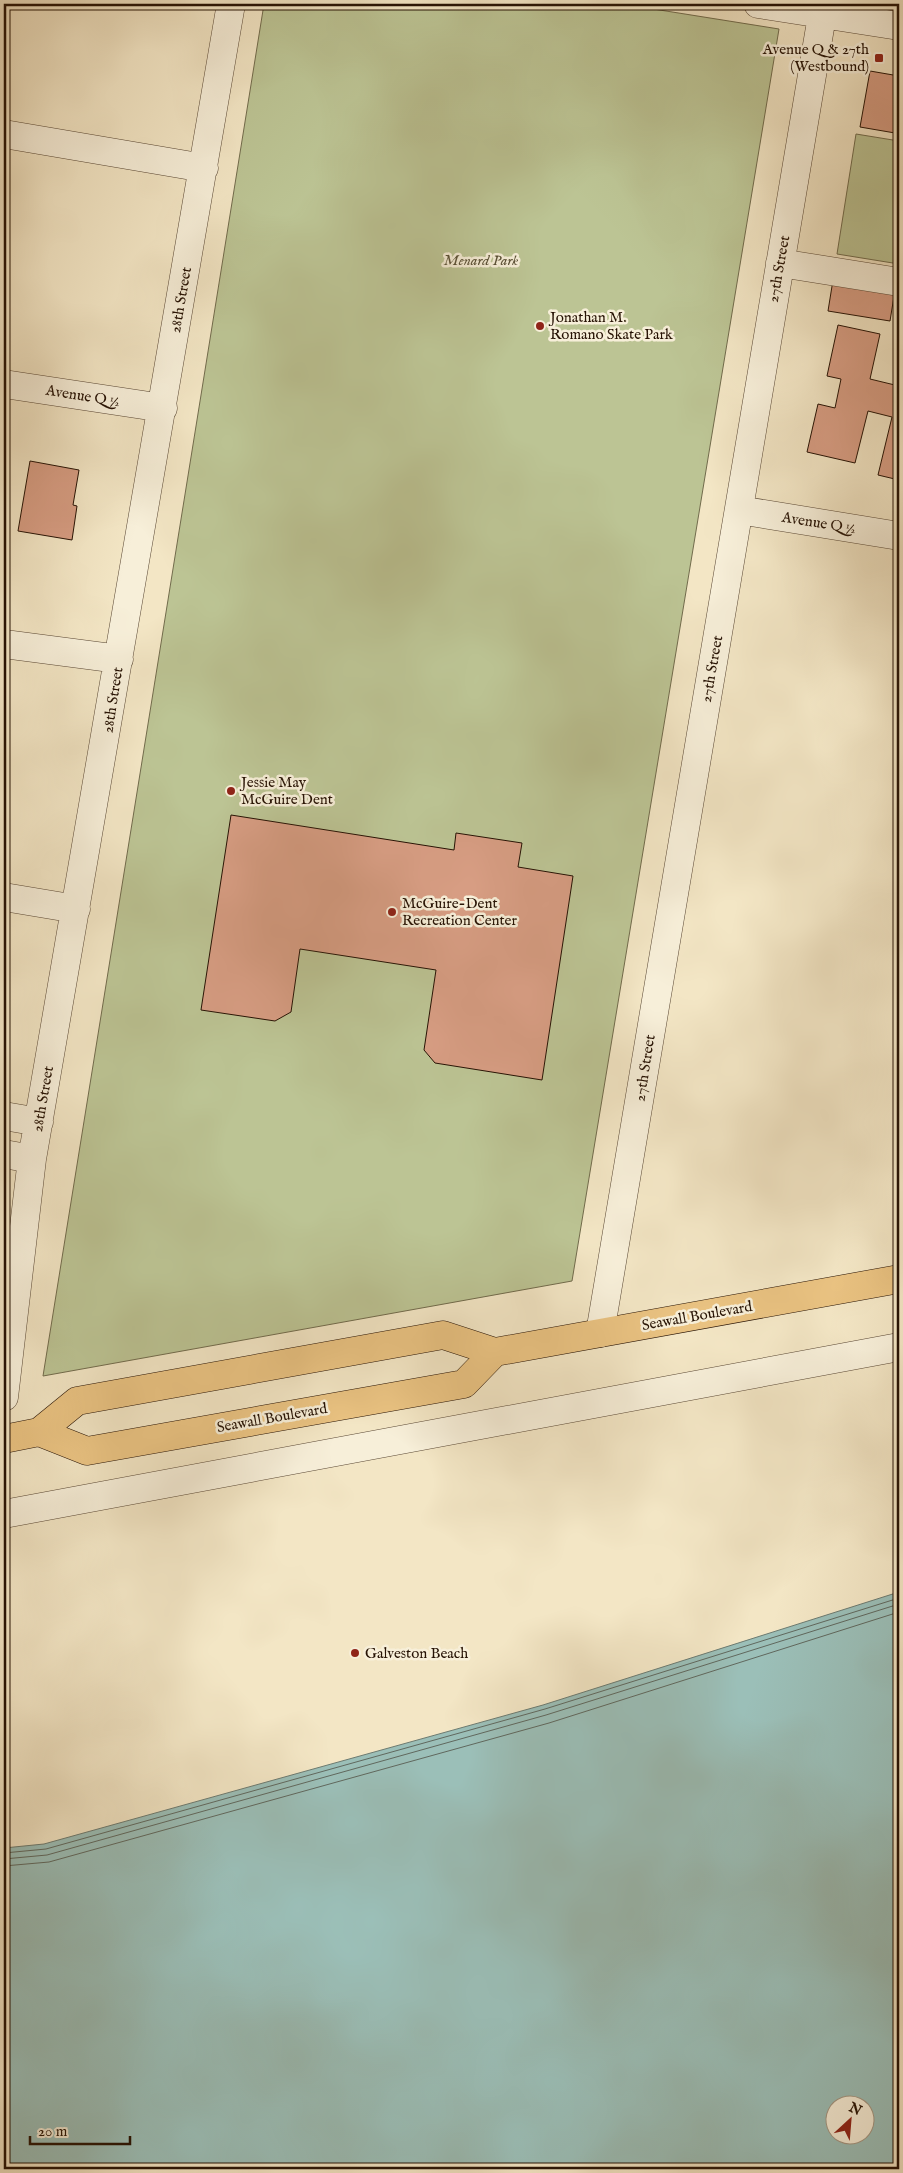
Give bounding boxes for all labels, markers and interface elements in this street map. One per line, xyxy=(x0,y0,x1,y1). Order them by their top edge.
place label: Avenue Q & 27th (Westbound) xyxy=(762,40,869,76)
marker: Avenue Q & 27th (Westbound) xyxy=(873,52,885,64)
street label: 27th Street xyxy=(764,234,794,304)
park label: Menard Park xyxy=(444,251,518,270)
street label: 28th Street xyxy=(166,266,196,334)
place label: Jonathan M. Romano Skate Park xyxy=(548,308,674,344)
marker: Jonathan M. Romano Skate Park xyxy=(534,320,546,332)
street label: Avenue Q ½ xyxy=(44,381,121,411)
street label: Avenue Q ½ xyxy=(780,508,857,538)
street label: 27th Street xyxy=(697,634,727,704)
street label: 28th Street xyxy=(98,666,128,734)
place label: Jessie May McGuire Dent xyxy=(239,773,333,809)
marker: Jessie May McGuire Dent xyxy=(225,785,237,797)
place label: McGuire-Dent Recreation Center xyxy=(402,894,518,930)
marker: McGuire-Dent Recreation Center xyxy=(386,906,398,918)
street label: 27th Street xyxy=(630,1033,660,1103)
street label: 28th Street xyxy=(28,1065,58,1133)
street label: Seawall Boulevard xyxy=(640,1297,755,1335)
street label: Seawall Boulevard xyxy=(215,1399,330,1437)
place label: Galveston Beach xyxy=(365,1644,468,1663)
marker: Galveston Beach xyxy=(349,1647,361,1659)
north arrow xyxy=(826,2096,876,2146)
text: N xyxy=(845,2098,865,2120)
scale bar xyxy=(30,2113,130,2145)
text: 20 m xyxy=(38,2122,68,2141)

